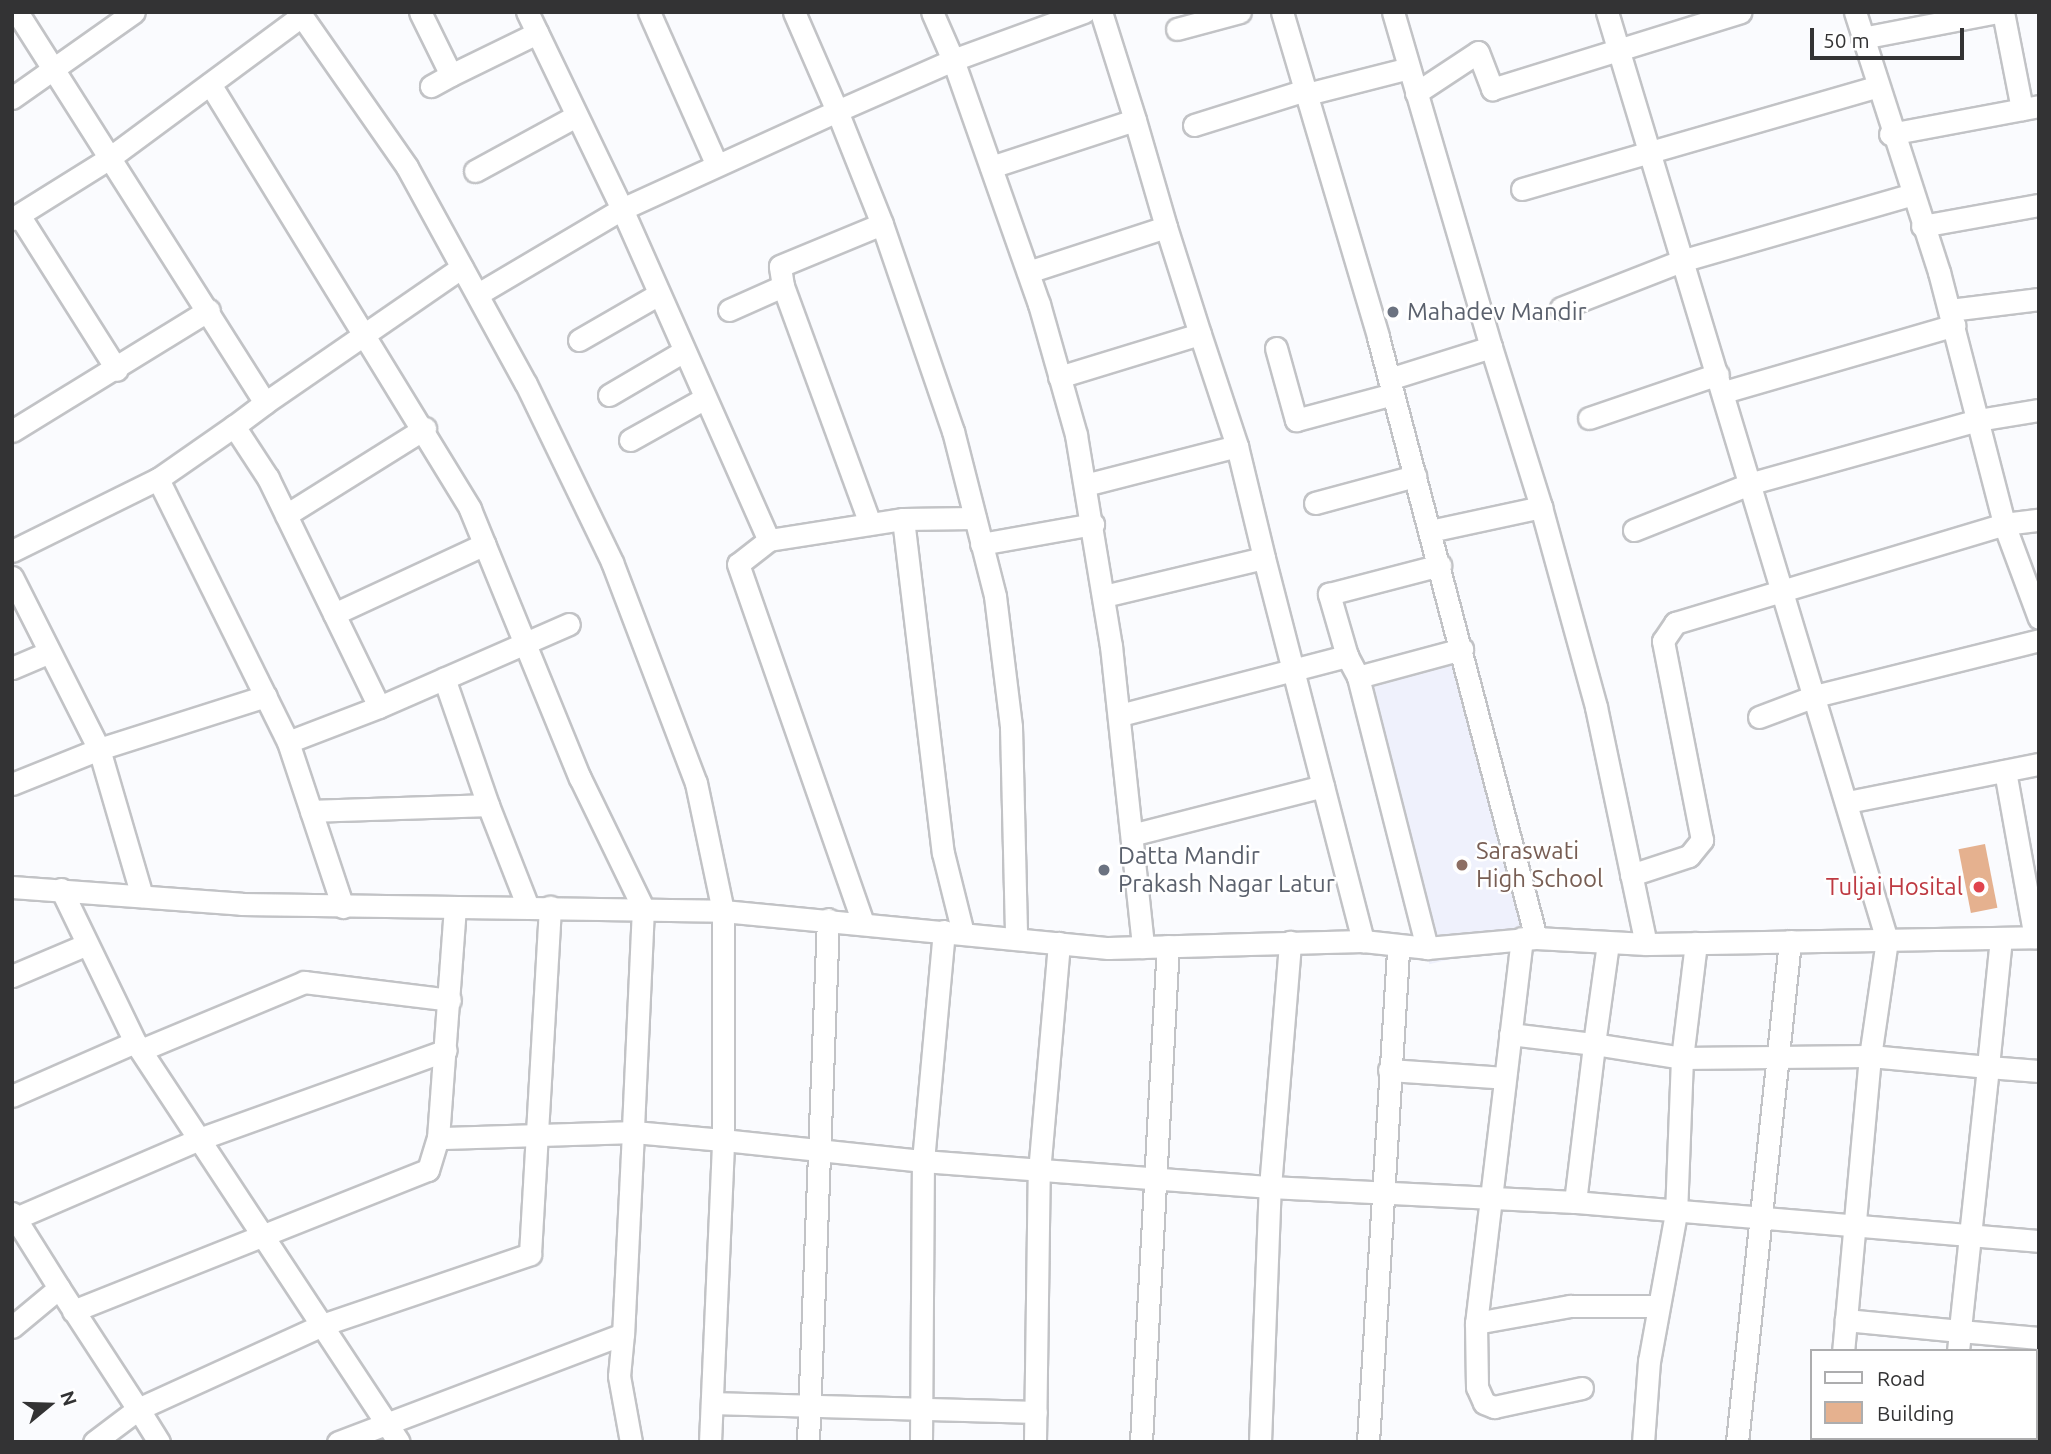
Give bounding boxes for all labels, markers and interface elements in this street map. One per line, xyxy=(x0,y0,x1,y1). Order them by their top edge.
scale bar xyxy=(1813,14,1967,58)
text: 50 m xyxy=(1823,28,1870,52)
place label: Mahadev Mandir xyxy=(1407,298,1587,326)
marker: Mahadev Mandir xyxy=(1385,304,1401,320)
place label: Saraswati High School xyxy=(1476,837,1603,893)
place label: Datta Mandir Prakash Nagar Latur xyxy=(1118,842,1335,898)
marker: Saraswati High School xyxy=(1454,857,1470,873)
marker: Datta Mandir Prakash Nagar Latur xyxy=(1096,862,1112,878)
place label: Tuljai Hosital xyxy=(1826,873,1963,901)
marker: Tuljai Hosital xyxy=(1969,877,1989,897)
legend xyxy=(1810,1349,2037,1440)
text: Road xyxy=(1877,1366,1925,1390)
north arrow xyxy=(14,1370,84,1440)
text: N xyxy=(56,1388,82,1408)
text: Building xyxy=(1877,1401,1954,1425)

